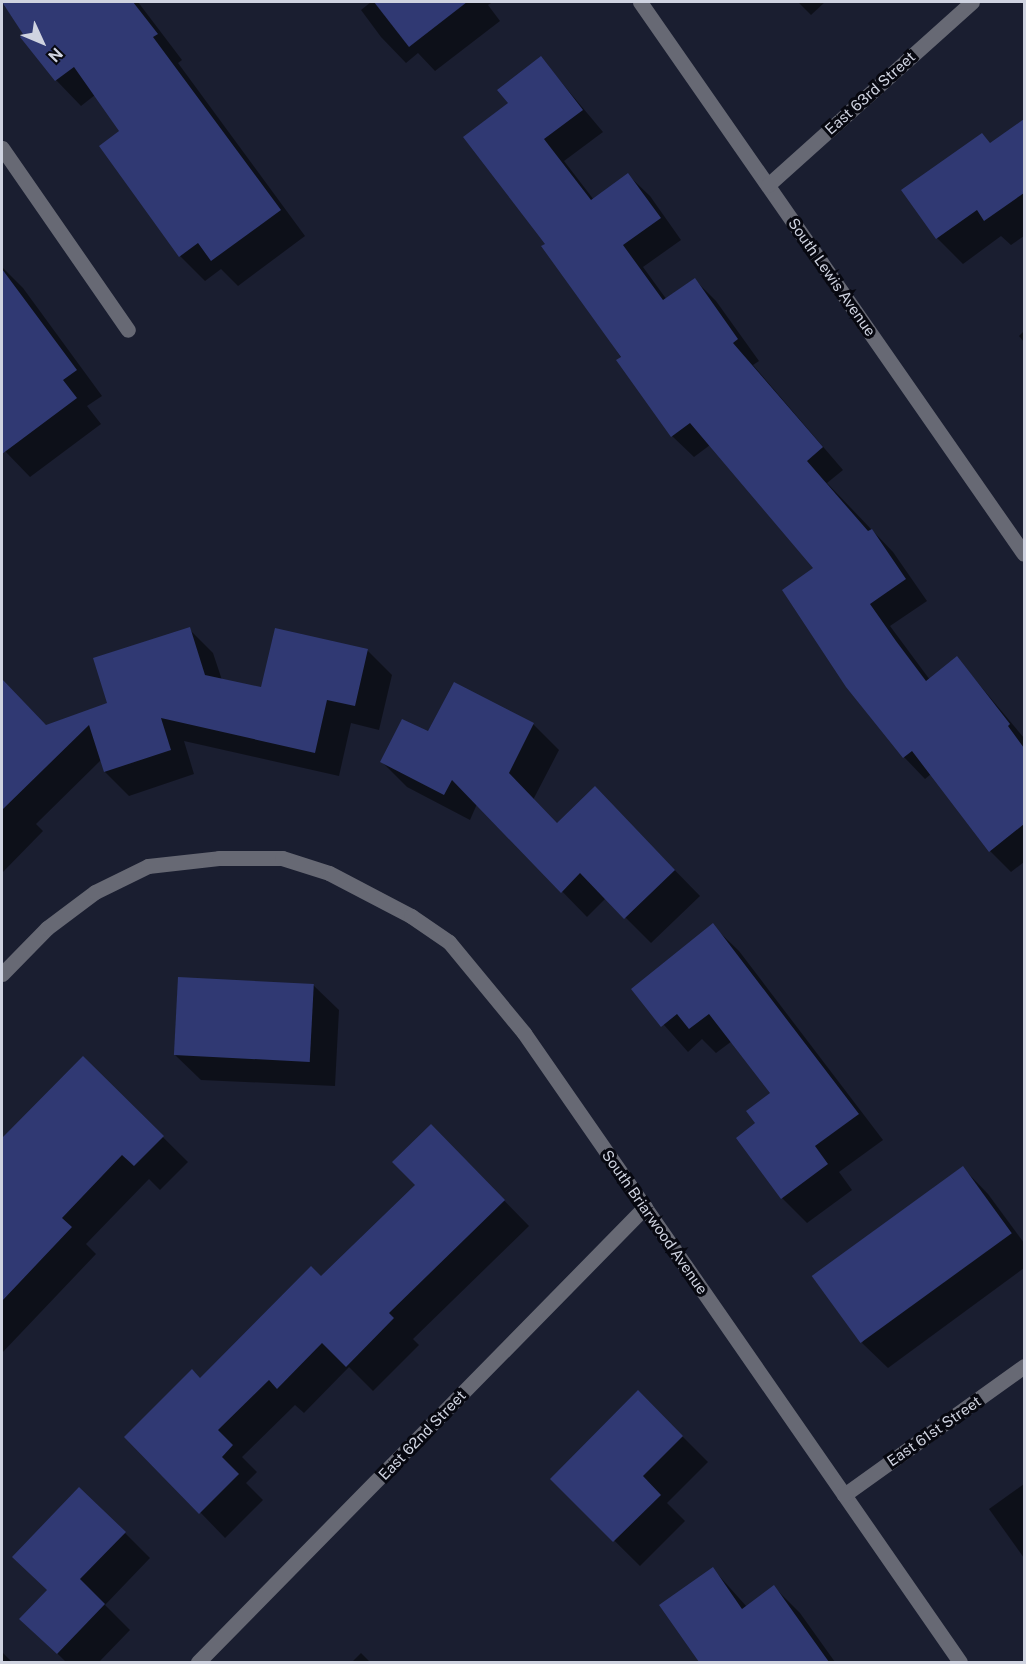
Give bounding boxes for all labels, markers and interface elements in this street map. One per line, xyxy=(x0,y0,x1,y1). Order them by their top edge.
north arrow xyxy=(12,12,72,72)
text: N xyxy=(44,44,66,66)
street label: East 63rd Street xyxy=(821,48,919,138)
street label: South Lewis Avenue xyxy=(784,214,880,340)
street label: South Briarwood Avenue xyxy=(598,1146,712,1298)
street label: East 62nd Street xyxy=(375,1386,469,1484)
street label: East 61st Street xyxy=(884,1392,984,1470)

